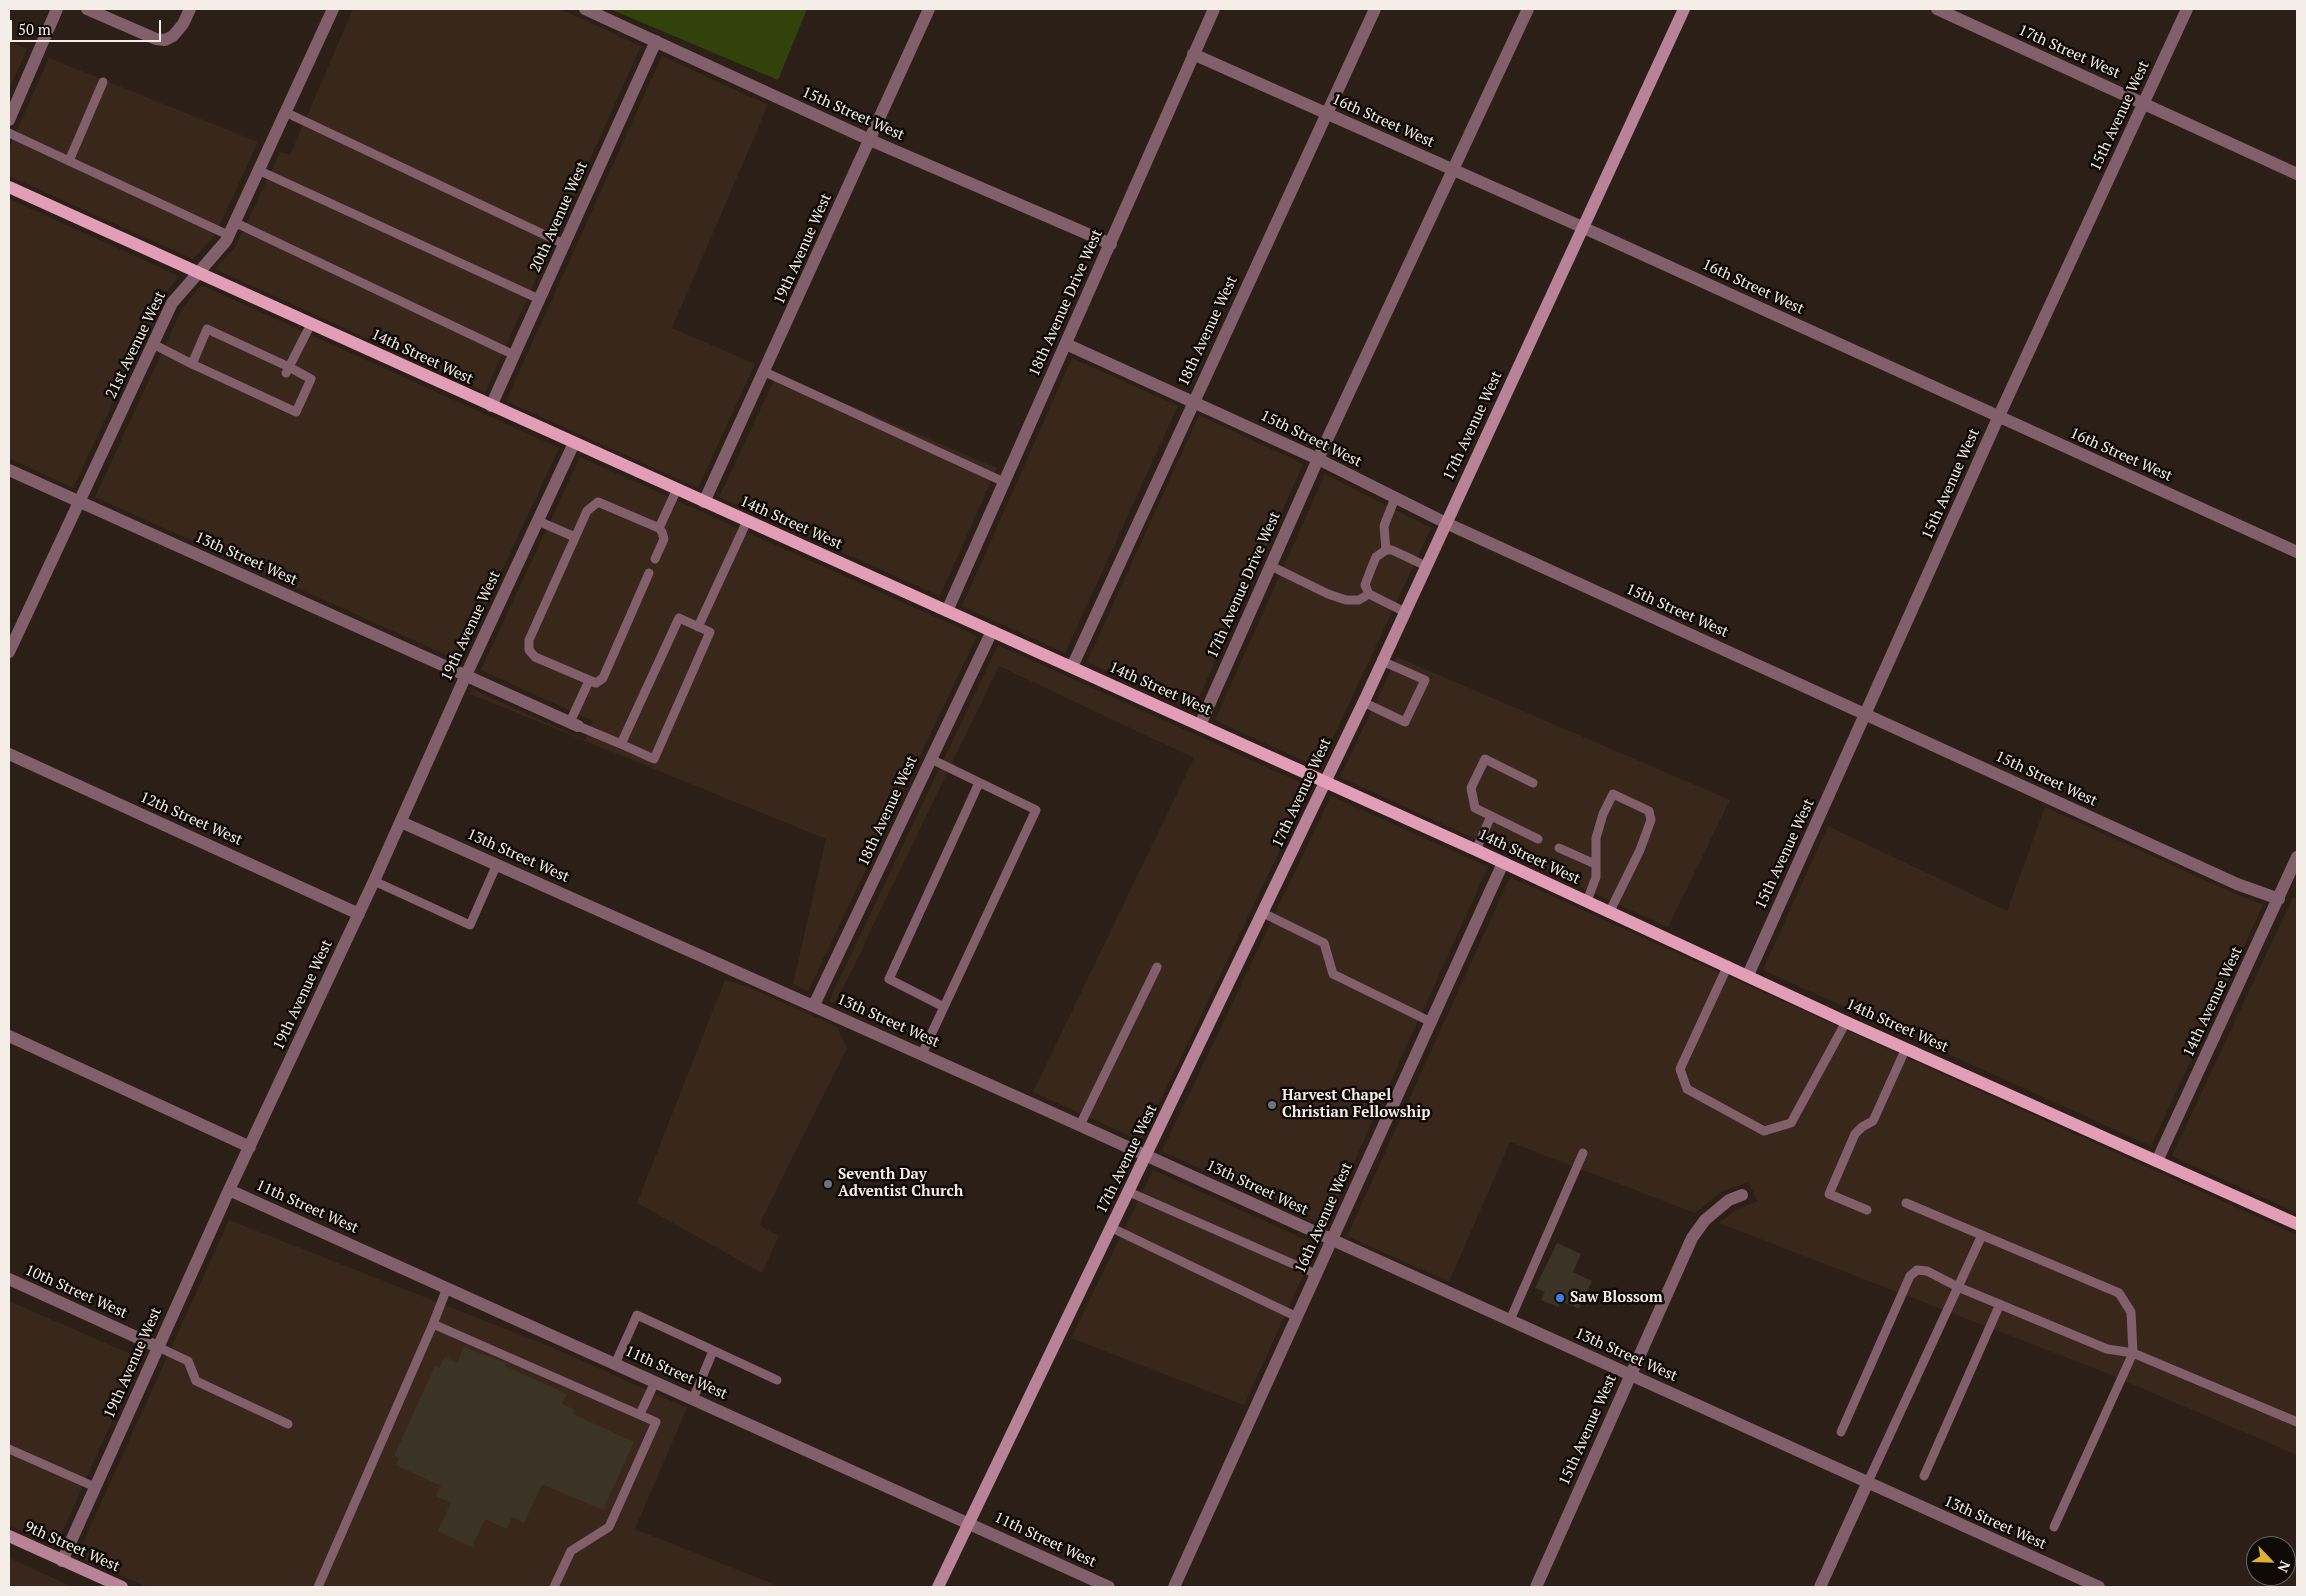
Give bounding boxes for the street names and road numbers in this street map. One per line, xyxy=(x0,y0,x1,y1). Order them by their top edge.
street label: 17th Street West xyxy=(2015,21,2123,83)
street label: 15th Avenue West xyxy=(2087,58,2153,174)
street label: 15th Street West xyxy=(799,83,907,145)
street label: 16th Street West xyxy=(1329,90,1437,152)
street label: 20th Avenue West xyxy=(526,159,592,275)
street label: 19th Avenue West xyxy=(770,191,836,307)
street label: 18th Avenue Drive West xyxy=(1025,227,1107,379)
street label: 16th Street West xyxy=(1699,256,1807,318)
street label: 18th Avenue West xyxy=(1175,273,1241,389)
street label: 21st Avenue West xyxy=(102,288,170,402)
street label: 14th Street West xyxy=(368,326,476,388)
street label: 17th Avenue West xyxy=(1440,368,1506,484)
street label: 15th Street West xyxy=(1257,407,1365,471)
street label: 16th Street West xyxy=(2067,424,2175,486)
street label: 15th Avenue West xyxy=(1918,426,1984,542)
street label: 14th Street West xyxy=(737,492,845,554)
street label: 17th Avenue Drive West xyxy=(1204,509,1284,661)
street label: 13th Street West xyxy=(192,528,300,590)
street label: 19th Avenue West xyxy=(438,568,504,684)
street label: 15th Street West xyxy=(1623,580,1731,642)
street label: 14th Street West xyxy=(1106,658,1214,720)
street label: 17th Avenue West xyxy=(1269,735,1335,851)
street label: 15th Street West xyxy=(1992,748,2100,810)
street label: 18th Avenue West xyxy=(855,753,921,869)
street label: 12th Street West xyxy=(137,788,245,850)
street label: 15th Avenue West xyxy=(1752,796,1818,912)
street label: 13th Street West xyxy=(464,825,572,887)
street label: 14th Street West xyxy=(1475,826,1583,888)
street label: 19th Avenue West xyxy=(270,937,336,1053)
street label: 14th Avenue West xyxy=(2180,944,2246,1060)
street label: 13th Street West xyxy=(834,990,942,1052)
street label: 14th Street West xyxy=(1843,995,1951,1057)
street label: 17th Avenue West xyxy=(1093,1102,1161,1216)
street label: 13th Street West xyxy=(1203,1157,1311,1219)
street label: 16th Avenue West xyxy=(1291,1160,1357,1276)
street label: 11th Street West xyxy=(253,1176,361,1238)
street label: 10th Street West xyxy=(22,1261,130,1323)
street label: 19th Avenue West xyxy=(100,1305,166,1421)
street label: 13th Street West xyxy=(1572,1324,1680,1386)
street label: 11th Street West xyxy=(622,1342,730,1404)
street label: 15th Avenue West xyxy=(1555,1372,1621,1488)
street label: 13th Street West xyxy=(1941,1492,2049,1554)
street label: 11th Street West xyxy=(991,1509,1099,1571)
street label: 9th Street West xyxy=(22,1518,122,1576)

